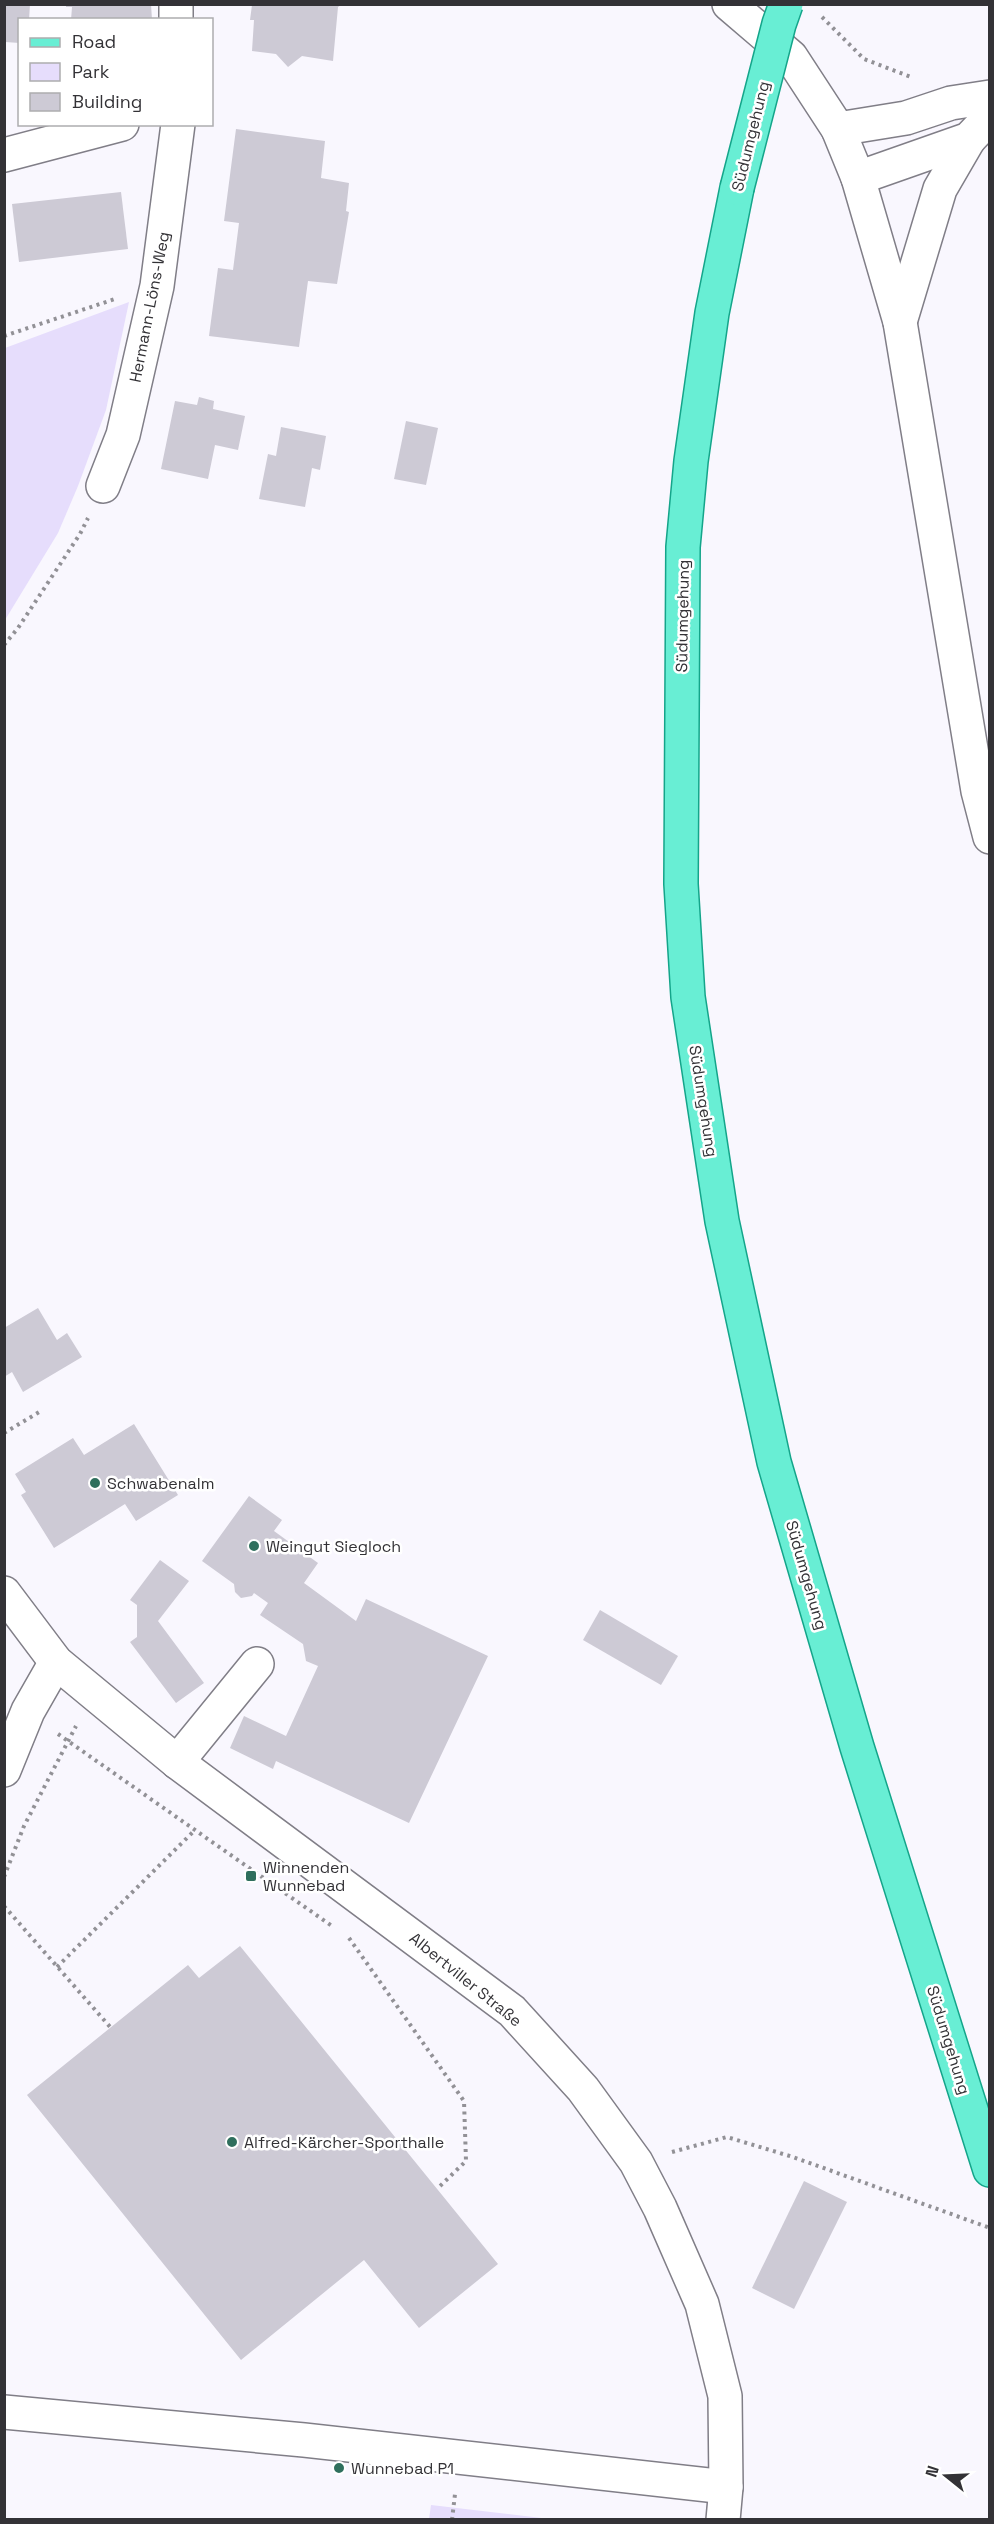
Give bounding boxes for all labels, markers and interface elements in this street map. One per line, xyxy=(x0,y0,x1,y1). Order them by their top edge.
legend xyxy=(18,18,213,126)
text: Road xyxy=(72,30,116,53)
text: Park xyxy=(72,60,110,83)
street label: Südumgehung xyxy=(727,79,774,193)
text: Building xyxy=(72,90,142,113)
street label: Hermann-Löns-Weg xyxy=(125,230,174,384)
street label: Südumgehung xyxy=(671,559,694,673)
street label: Südumgehung xyxy=(684,1044,723,1158)
place label: Schwabenalm xyxy=(107,1473,214,1494)
marker: Schwabenalm xyxy=(88,1476,102,1490)
street label: Südumgehung xyxy=(781,1518,832,1632)
place label: Weingut Siegloch xyxy=(266,1536,401,1557)
marker: Weingut Siegloch xyxy=(247,1539,261,1553)
place label: Winnenden Wunnebad xyxy=(263,1857,349,1896)
marker: Winnenden Wunnebad xyxy=(244,1869,258,1883)
street label: Albertviller Straße xyxy=(405,1928,526,2031)
street label: Südumgehung xyxy=(922,1983,975,2097)
place label: Alfred-Kärcher-Sporthalle xyxy=(244,2132,444,2153)
marker: Alfred-Kärcher-Sporthalle xyxy=(225,2135,239,2149)
north arrow xyxy=(916,2446,976,2506)
place label: Wunnebad P1 xyxy=(351,2458,454,2479)
marker: Wunnebad P1 xyxy=(332,2461,346,2475)
text: N xyxy=(921,2463,944,2480)

